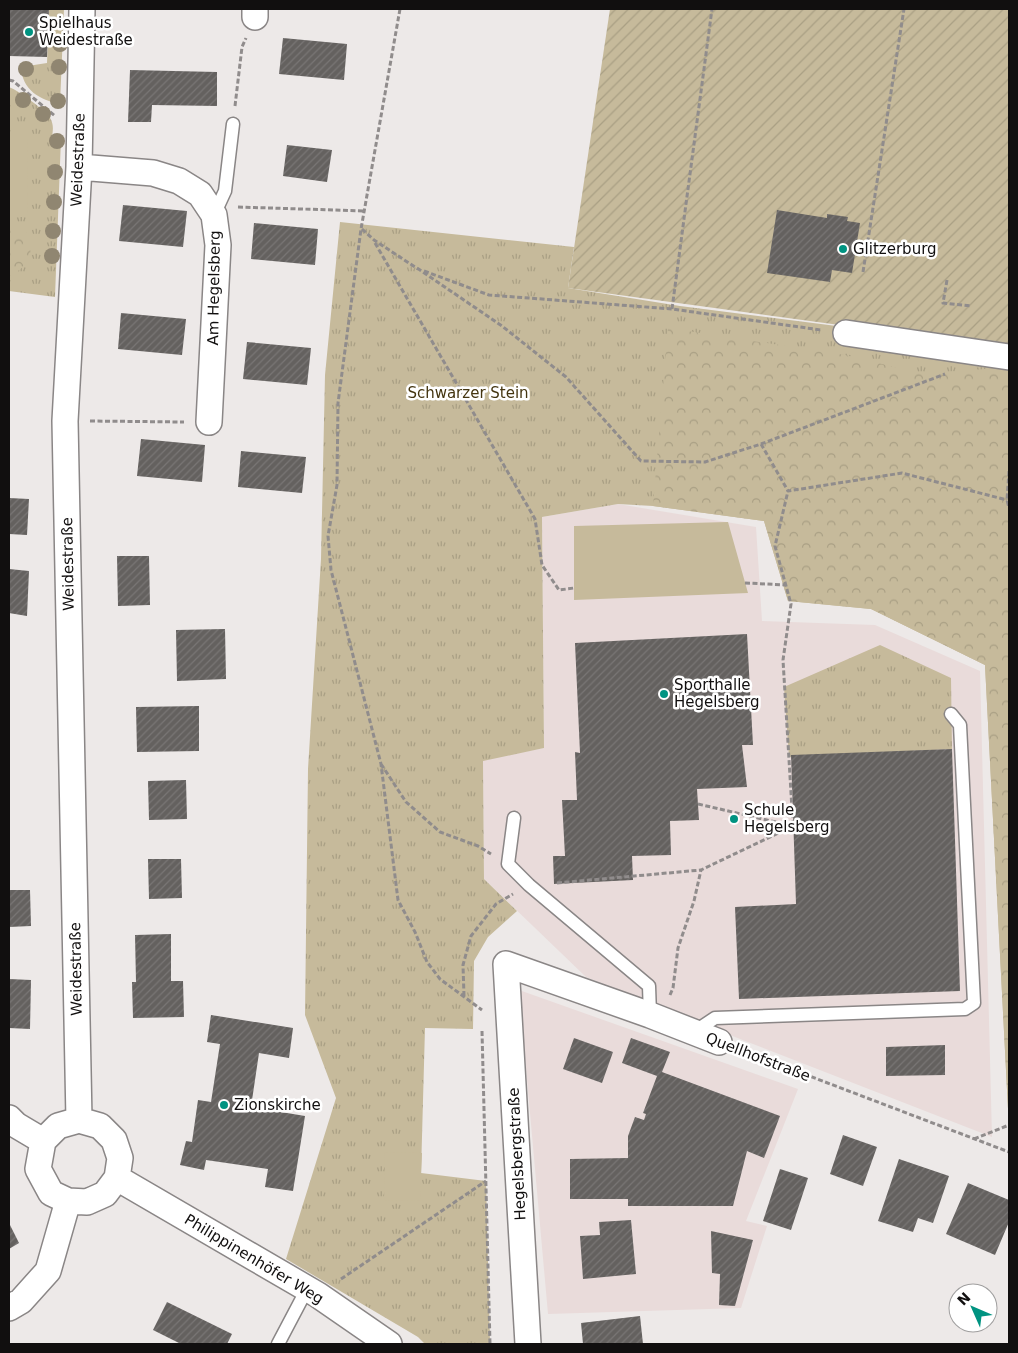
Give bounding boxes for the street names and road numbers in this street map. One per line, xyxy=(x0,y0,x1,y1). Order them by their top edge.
street label: Weidestraße xyxy=(67,113,89,207)
street label: Am Hegelsberg xyxy=(204,230,224,346)
street label: Weidestraße xyxy=(58,517,78,611)
street label: Weidestraße xyxy=(66,922,86,1016)
street label: Quellhofstraße xyxy=(703,1029,813,1085)
street label: Hegelsbergstraße xyxy=(505,1087,529,1221)
street label: Philippinenhöfer Weg xyxy=(181,1210,327,1308)

